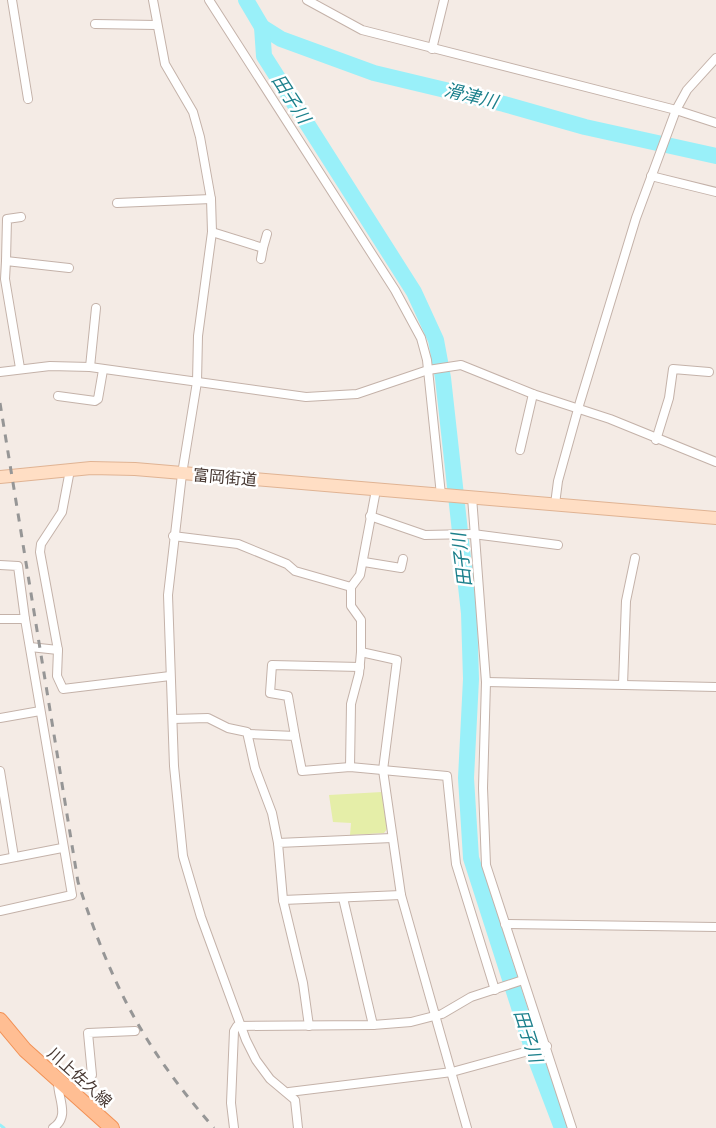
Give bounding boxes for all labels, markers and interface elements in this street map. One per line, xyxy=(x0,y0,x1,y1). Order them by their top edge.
water label: 田子川 xyxy=(267,70,316,129)
water label: 滑津川 xyxy=(442,79,502,114)
street label: 富岡街道 xyxy=(192,465,258,490)
water label: 田子川 xyxy=(448,530,476,588)
water label: 田子川 xyxy=(509,1007,547,1067)
street label: 川上佐久線 xyxy=(44,1044,116,1111)

